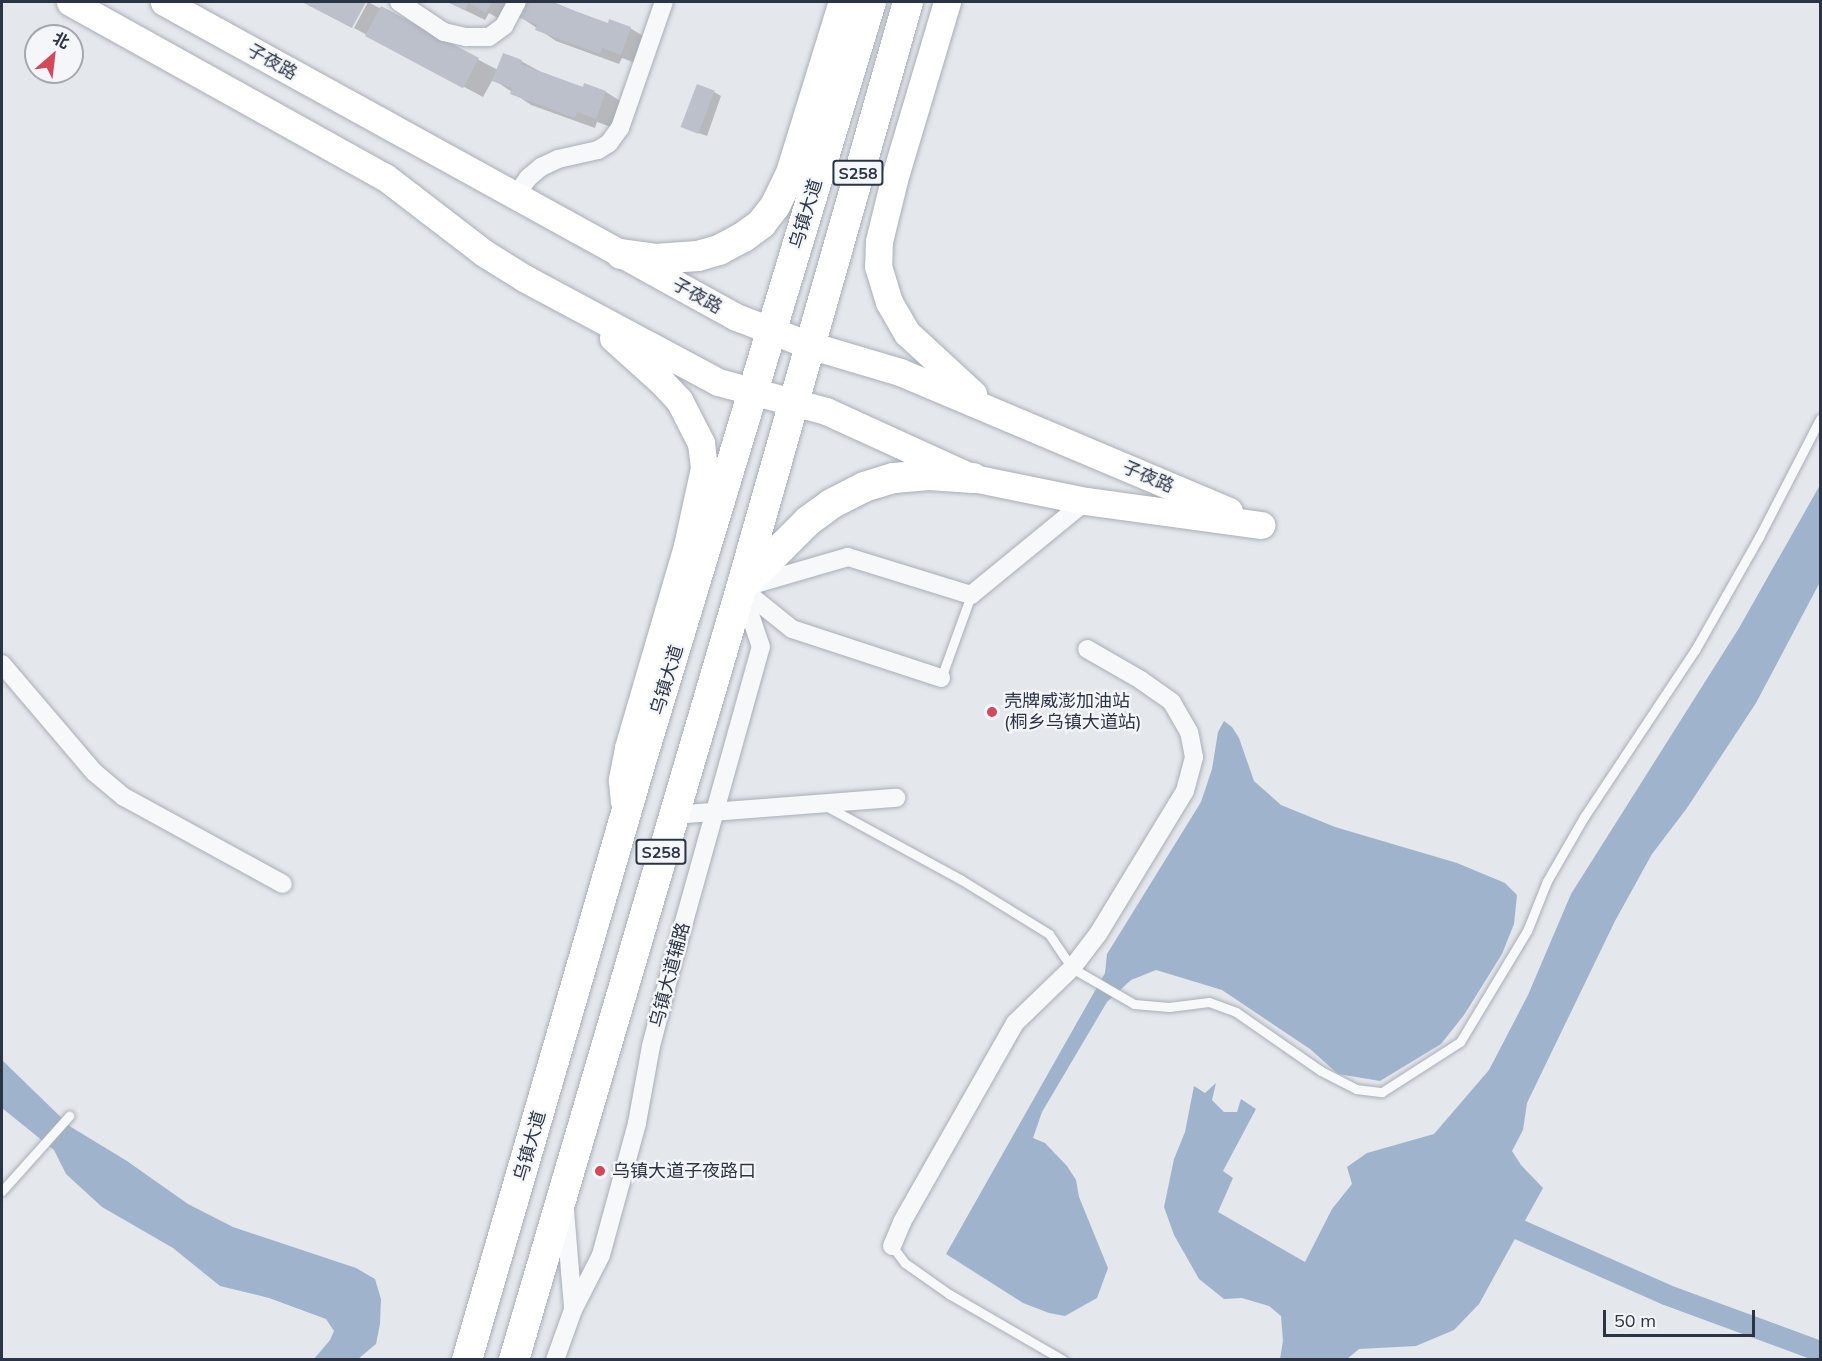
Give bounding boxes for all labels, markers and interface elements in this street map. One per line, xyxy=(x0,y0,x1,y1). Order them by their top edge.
north arrow xyxy=(24,24,84,84)
text: 北 xyxy=(50,27,73,52)
street label: 子夜路 xyxy=(243,39,301,85)
road number: S258 xyxy=(831,160,885,186)
street label: 乌镇大道 xyxy=(785,176,827,252)
street label: 子夜路 xyxy=(668,273,726,319)
street label: 子夜路 xyxy=(1119,457,1177,497)
street label: 乌镇大道 xyxy=(646,642,688,718)
place label: 壳牌威澎加油站 (桐乡乌镇大道站) xyxy=(1004,691,1141,734)
marker: 壳牌威澎加油站 (桐乡乌镇大道站) xyxy=(985,705,999,719)
road number: S258 xyxy=(634,839,688,865)
street label: 乌镇大道辅路 xyxy=(646,920,694,1030)
street label: 乌镇大道 xyxy=(510,1108,550,1184)
place label: 乌镇大道子夜路口 xyxy=(612,1160,756,1182)
marker: 乌镇大道子夜路口 xyxy=(593,1164,607,1178)
scale bar xyxy=(1606,1298,1758,1336)
text: 50 m xyxy=(1614,1309,1656,1332)

